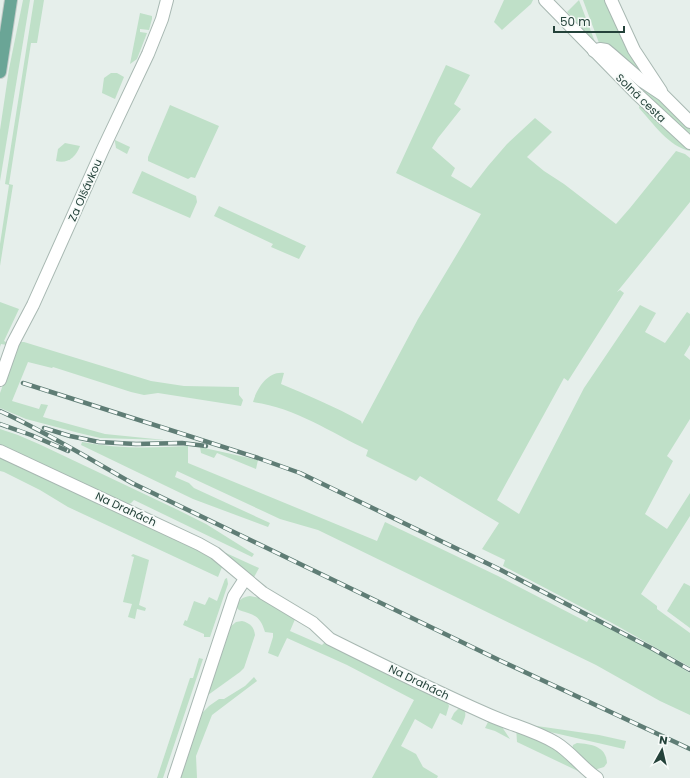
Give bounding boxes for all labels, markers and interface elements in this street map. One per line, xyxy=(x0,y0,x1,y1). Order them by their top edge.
scale bar xyxy=(554,8,624,34)
text: 50 m xyxy=(560,13,591,30)
street label: Solná cesta xyxy=(612,70,670,126)
street label: Za Olšávkou xyxy=(64,156,106,224)
street label: Na Drahách xyxy=(93,488,159,530)
street label: Na Drahách xyxy=(386,660,452,704)
north arrow xyxy=(642,730,682,770)
text: N xyxy=(658,732,669,749)

